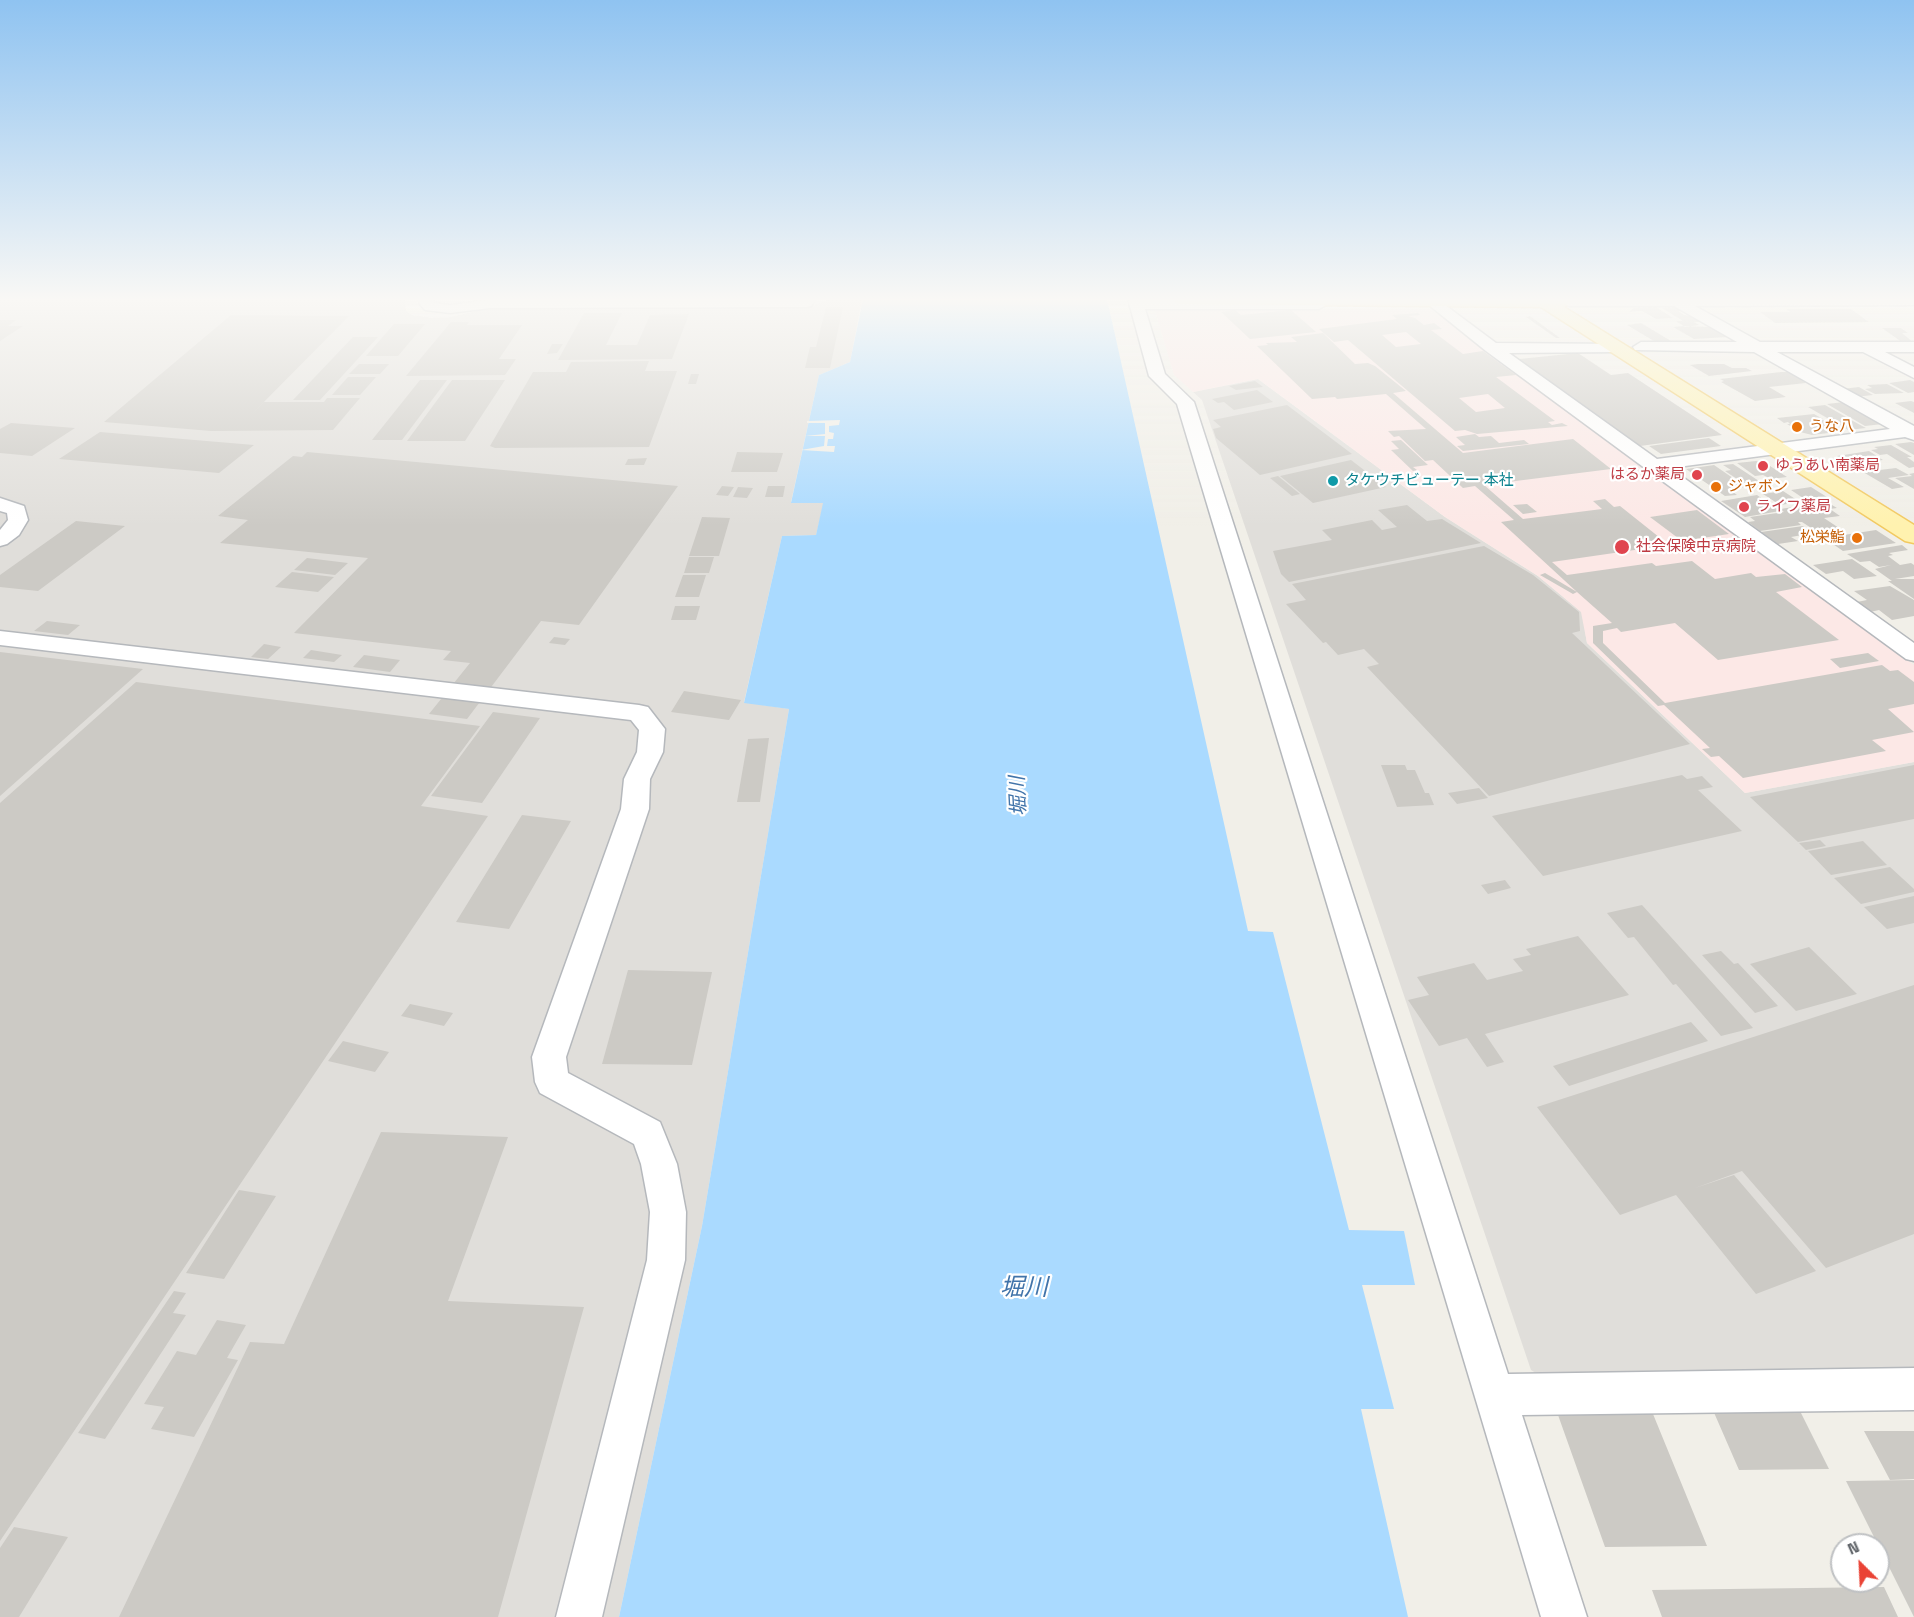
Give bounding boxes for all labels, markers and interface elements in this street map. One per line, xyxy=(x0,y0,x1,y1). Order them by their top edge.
place label: うな八 xyxy=(1809,418,1854,436)
marker: うな八 xyxy=(1790,420,1804,434)
place label: ゆうあい南薬局 xyxy=(1775,457,1880,475)
marker: ゆうあい南薬局 xyxy=(1756,459,1770,473)
place label: はるか薬局 xyxy=(1610,466,1685,484)
marker: はるか薬局 xyxy=(1690,468,1704,482)
place label: タケウチビューテー 本社 xyxy=(1345,472,1514,490)
marker: タケウチビューテー 本社 xyxy=(1326,474,1340,488)
place label: ジャボン xyxy=(1728,478,1788,496)
marker: ジャボン xyxy=(1709,480,1723,494)
place label: ライフ薬局 xyxy=(1756,498,1831,516)
marker: ライフ薬局 xyxy=(1737,500,1751,514)
place label: 松栄鮨 xyxy=(1800,529,1845,547)
marker: 松栄鮨 xyxy=(1850,531,1864,545)
marker: 社会保険中京病院 xyxy=(1613,538,1631,556)
place label: 社会保険中京病院 xyxy=(1636,538,1756,556)
water label: 堀川 xyxy=(1006,775,1032,817)
water label: 堀川 xyxy=(1000,1274,1048,1302)
north arrow xyxy=(1830,1533,1890,1593)
text: N xyxy=(1844,1536,1862,1560)

